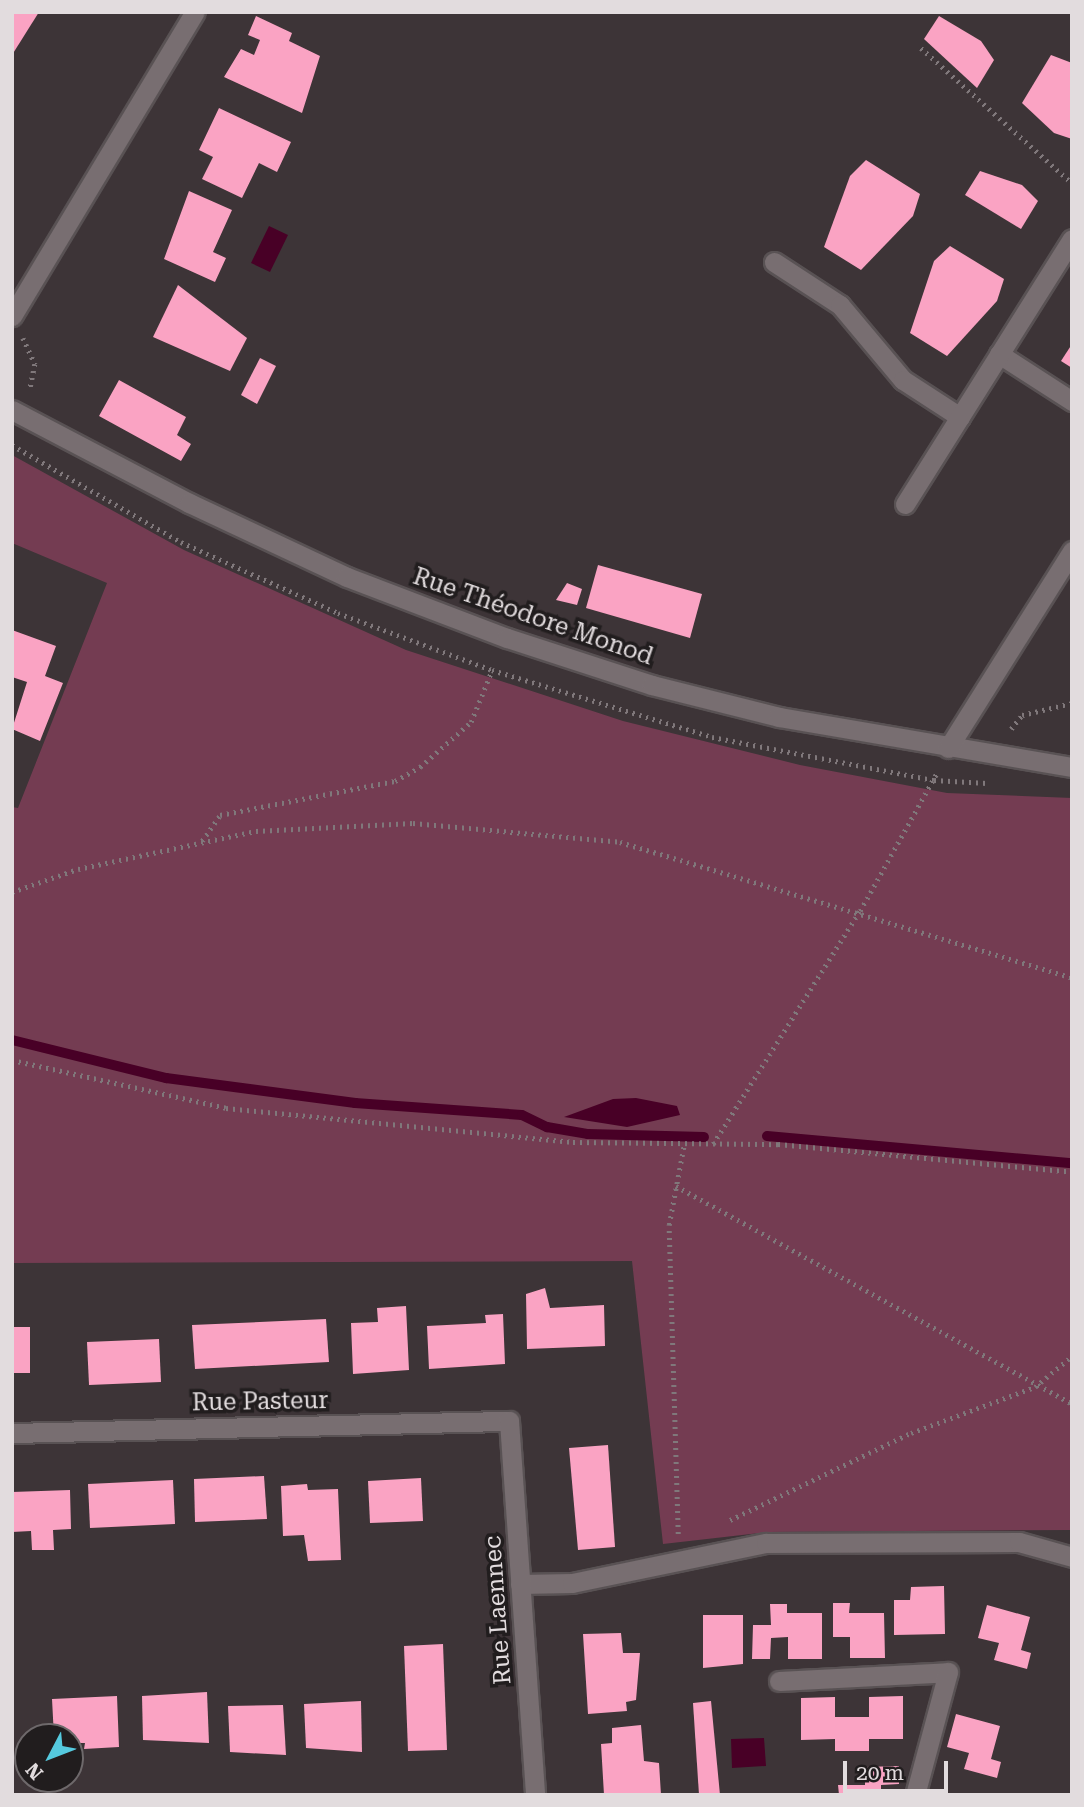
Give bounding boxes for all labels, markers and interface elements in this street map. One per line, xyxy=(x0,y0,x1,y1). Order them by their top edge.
street label: Rue Théodore Monod xyxy=(409,562,657,672)
street label: Rue Pasteur xyxy=(192,1386,328,1418)
street label: Rue Laennec xyxy=(478,1535,518,1685)
north arrow xyxy=(14,1723,84,1793)
scale bar xyxy=(846,1748,951,1792)
text: N xyxy=(21,1758,48,1784)
text: 20 m xyxy=(856,1761,904,1785)

